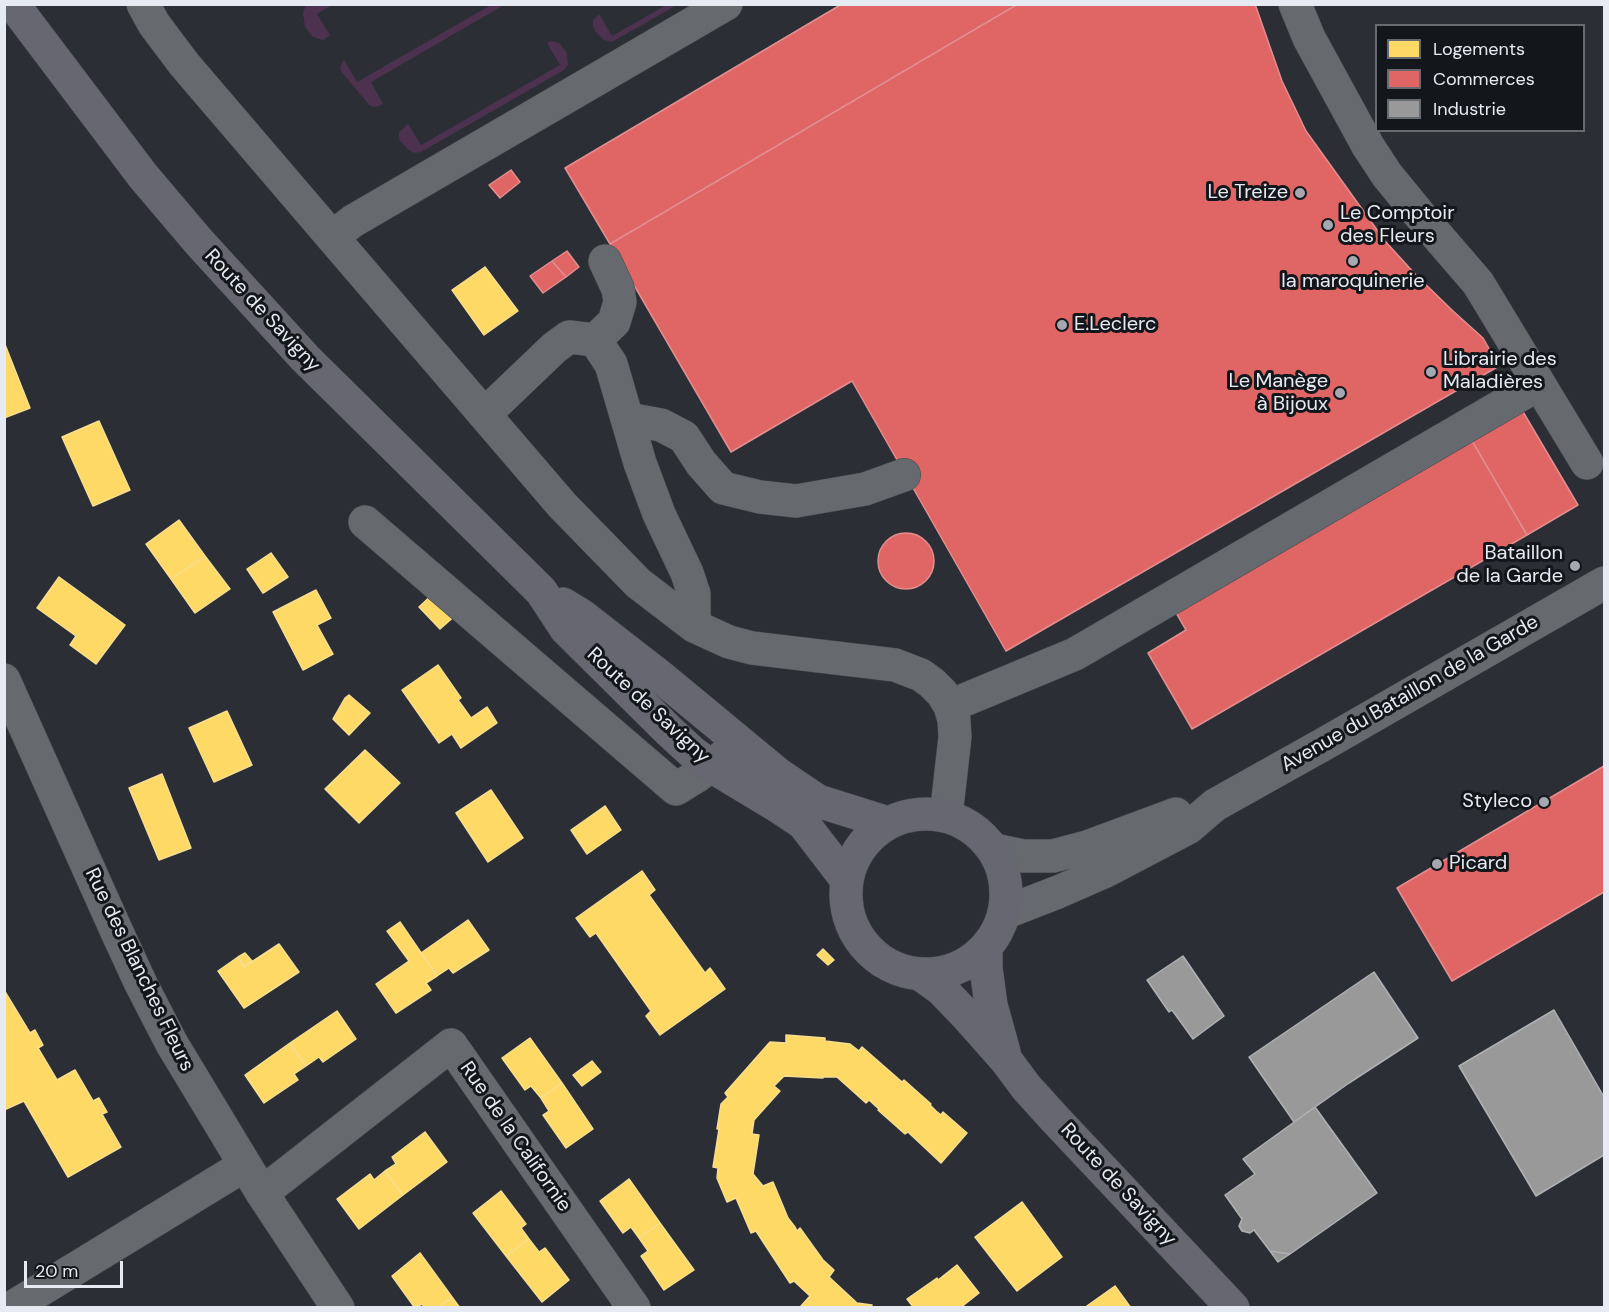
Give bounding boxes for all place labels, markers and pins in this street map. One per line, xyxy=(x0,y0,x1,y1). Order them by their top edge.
place label: Le Treize xyxy=(1207,181,1288,205)
marker: Le Treize xyxy=(1293,186,1307,200)
place label: Le Comptoir des Fleurs xyxy=(1340,202,1455,249)
marker: Le Comptoir des Fleurs xyxy=(1321,218,1335,232)
marker: la maroquinerie xyxy=(1346,254,1360,268)
place label: la maroquinerie xyxy=(1281,270,1425,294)
place label: E.Leclerc xyxy=(1074,313,1156,337)
marker: E.Leclerc xyxy=(1055,318,1069,332)
place label: Librairie des Maladières xyxy=(1443,348,1557,395)
marker: Librairie des Maladières xyxy=(1424,365,1438,379)
place label: Le Manège à Bijoux xyxy=(1229,370,1328,417)
marker: Le Manège à Bijoux xyxy=(1333,386,1347,400)
place label: Bataillon de la Garde xyxy=(1456,542,1563,589)
marker: Bataillon de la Garde xyxy=(1568,559,1582,573)
place label: Styleco xyxy=(1462,790,1532,814)
marker: Styleco xyxy=(1537,795,1551,809)
place label: Picard xyxy=(1449,852,1507,876)
marker: Picard xyxy=(1430,857,1444,871)

